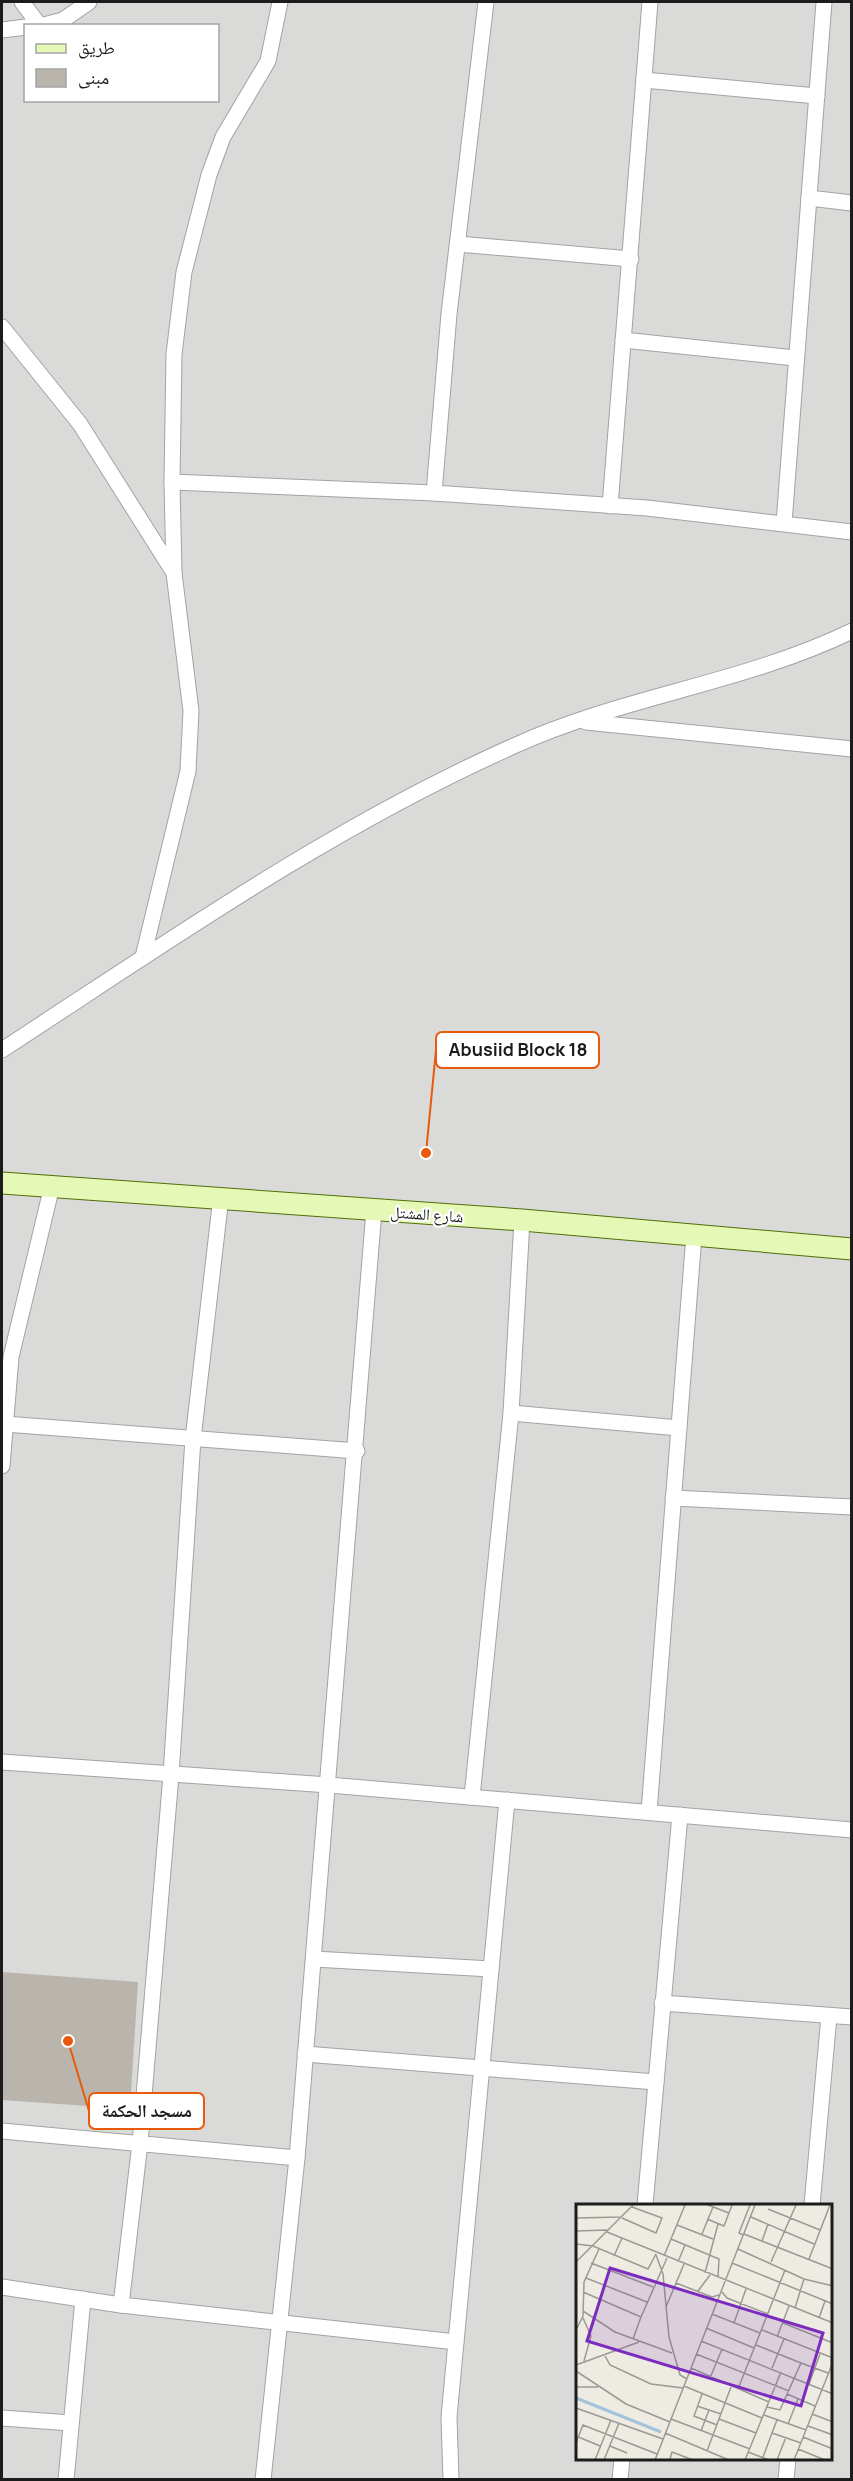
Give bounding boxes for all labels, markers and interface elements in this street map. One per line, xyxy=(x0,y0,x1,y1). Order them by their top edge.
legend xyxy=(24,24,219,102)
text: طريق xyxy=(78,35,115,59)
text: مبنى xyxy=(78,65,109,89)
callout: Abusiid Block 18 xyxy=(436,1032,599,1068)
text: Abusiid Block 18 xyxy=(448,1037,588,1061)
street label: شارع المشتل xyxy=(390,1200,464,1228)
callout: مسجد الحكمة xyxy=(89,2093,204,2129)
text: مسجد الحكمة xyxy=(102,2098,192,2122)
inset map xyxy=(576,2204,832,2460)

